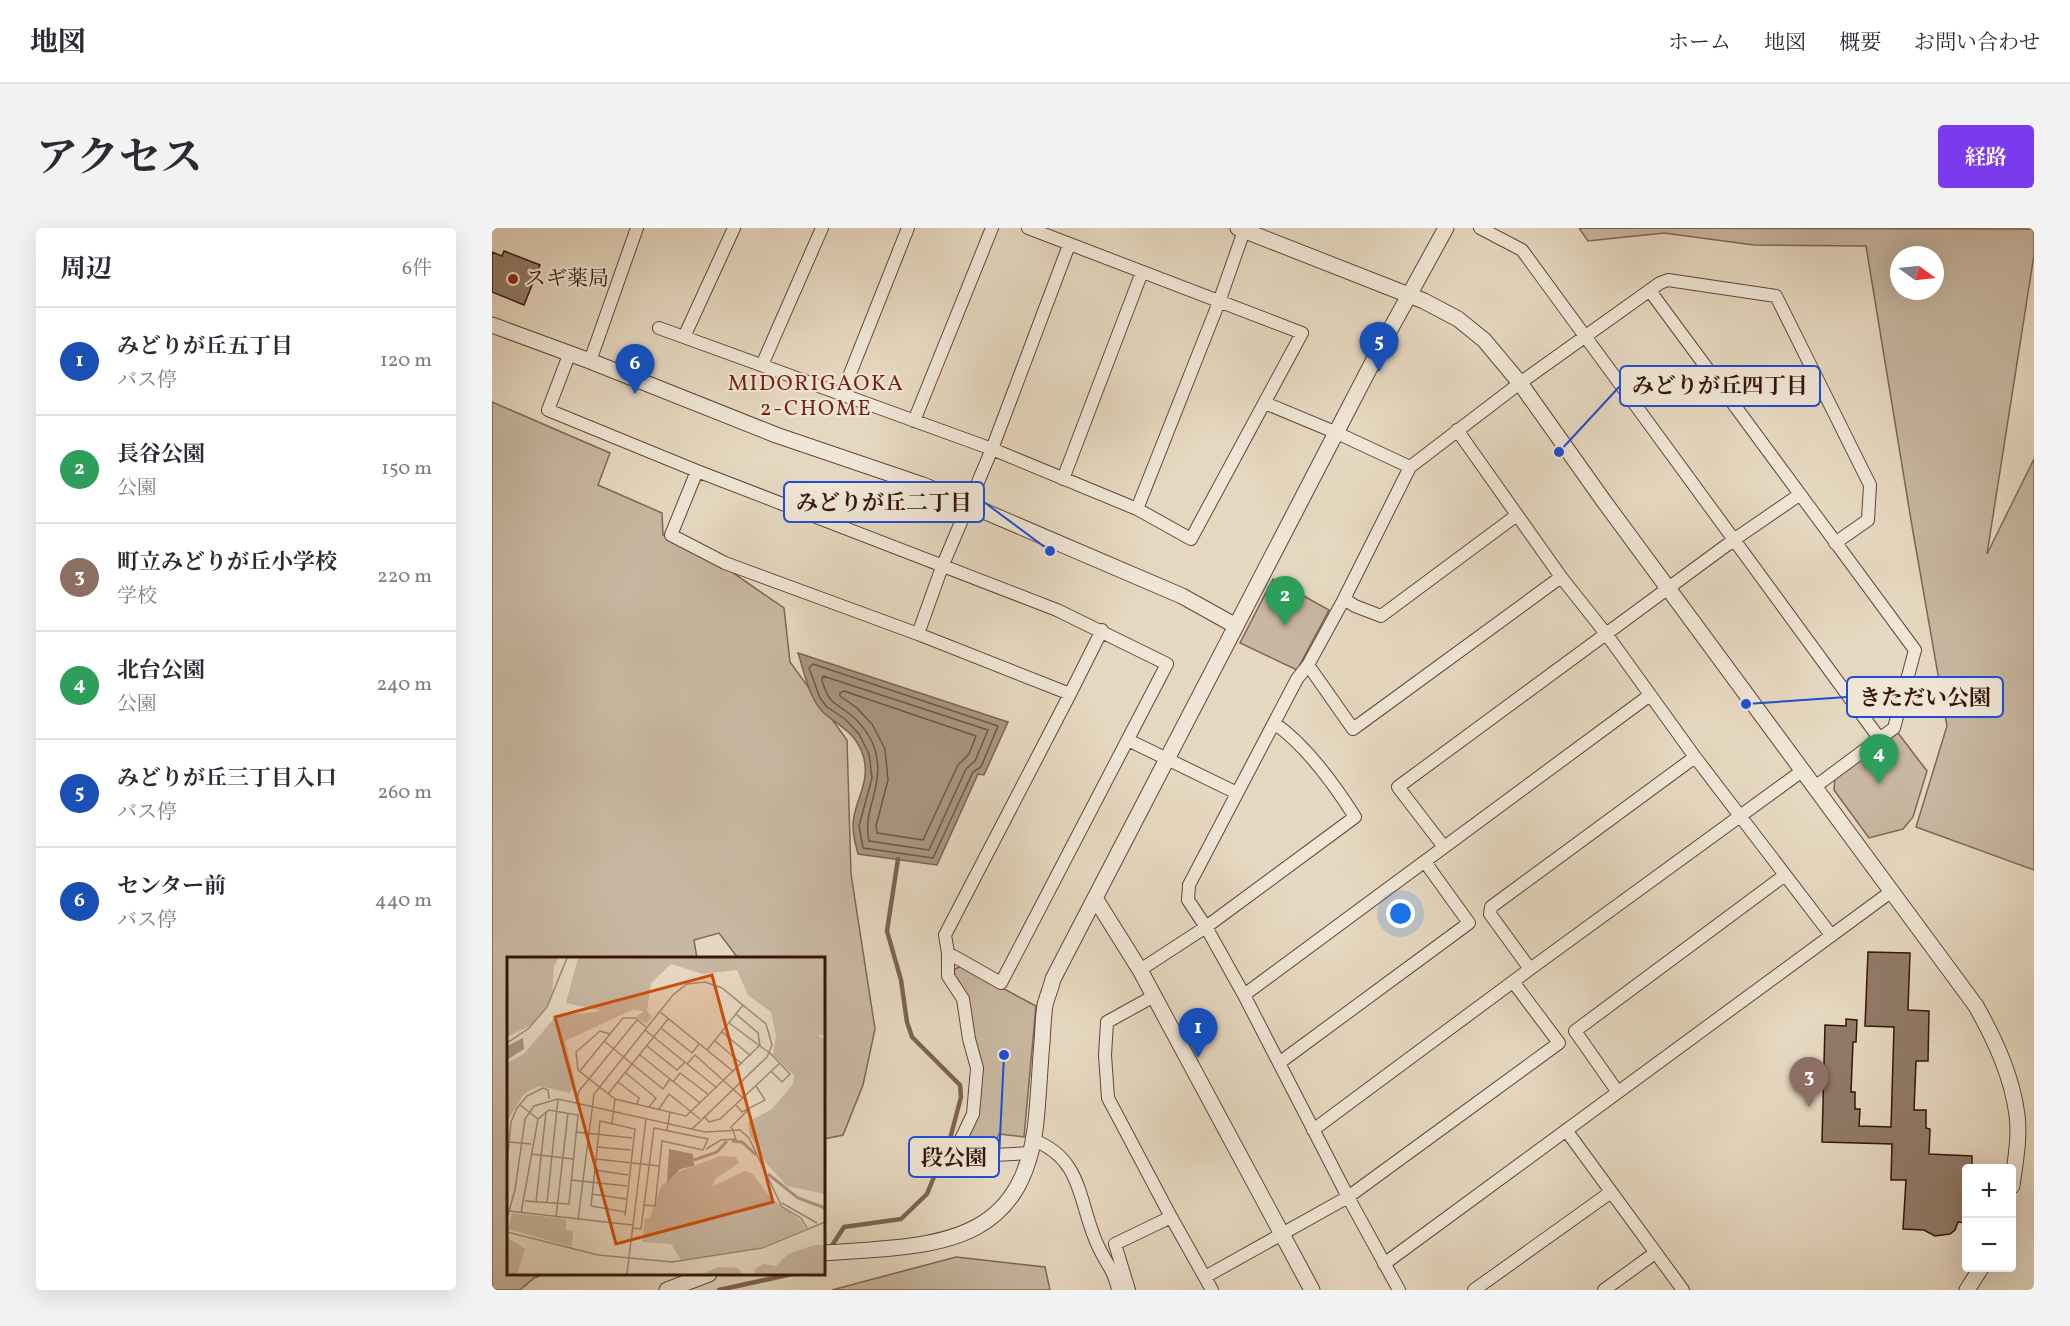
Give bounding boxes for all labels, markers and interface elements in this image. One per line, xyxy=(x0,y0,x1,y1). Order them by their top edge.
text: 地図 xyxy=(30,24,86,63)
text: ホーム xyxy=(1668,29,1731,58)
text: 地図 xyxy=(1764,29,1806,58)
text: 概要 xyxy=(1839,29,1881,58)
text: お問い合わせ xyxy=(1914,29,2040,58)
button: 経路 xyxy=(1938,125,2034,188)
text: アクセス xyxy=(36,131,203,190)
north arrow xyxy=(1890,246,1944,300)
text: 周辺 xyxy=(60,252,112,288)
text: 6件 xyxy=(402,255,432,283)
place label: スギ薬局 xyxy=(525,265,609,294)
marker: スギ薬局 xyxy=(506,272,520,286)
pin: 5 xyxy=(1360,322,1398,372)
text: みどりが丘五丁目 xyxy=(117,332,293,363)
pin: 6 xyxy=(616,344,654,394)
text: 1 xyxy=(75,347,84,375)
text: 120 m xyxy=(380,347,432,375)
callout: みどりが丘四丁目 xyxy=(1620,366,1820,406)
text: バス停 xyxy=(117,367,177,395)
district label: MIDORIGAOKA 2-CHOME xyxy=(728,369,904,425)
text: みどりが丘四丁目 xyxy=(1632,372,1808,403)
text: 長谷公園 xyxy=(117,440,205,471)
text: 2 xyxy=(74,455,85,483)
text: 150 m xyxy=(381,455,432,483)
text: 公園 xyxy=(117,475,157,503)
callout: みどりが丘二丁目 xyxy=(784,482,984,522)
text: みどりが丘二丁目 xyxy=(796,489,972,520)
text: 町立みどりが丘小学校 xyxy=(117,548,337,579)
text: 3 xyxy=(74,563,85,591)
text: 220 m xyxy=(377,563,432,591)
pin: 2 xyxy=(1266,576,1304,626)
text: 学校 xyxy=(117,583,157,611)
text: 北台公園 xyxy=(117,656,205,687)
text: 4 xyxy=(73,671,86,699)
text: 240 m xyxy=(377,671,432,699)
callout: きただい公園 xyxy=(1847,677,2003,717)
text: きただい公園 xyxy=(1859,684,1991,715)
text: 公園 xyxy=(117,691,157,719)
pin: 4 xyxy=(1860,734,1898,784)
text: みどりが丘三丁目入口 xyxy=(117,764,337,795)
text: 5 xyxy=(75,779,84,807)
text: 260 m xyxy=(377,779,432,807)
text: バス停 xyxy=(117,799,177,827)
text: センター前 xyxy=(117,872,226,903)
text: 6 xyxy=(74,887,85,915)
text: 440 m xyxy=(375,887,432,915)
your location xyxy=(1386,899,1415,928)
text: バス停 xyxy=(117,907,177,935)
inset map xyxy=(507,957,825,1275)
pin: 1 xyxy=(1178,1008,1218,1058)
pin: 3 xyxy=(1790,1058,1828,1107)
callout: 段公園 xyxy=(909,1137,999,1177)
text: 段公園 xyxy=(921,1144,987,1175)
map controls xyxy=(1962,1164,2016,1272)
button: + xyxy=(1962,1164,2016,1218)
button: − xyxy=(1962,1218,2016,1272)

